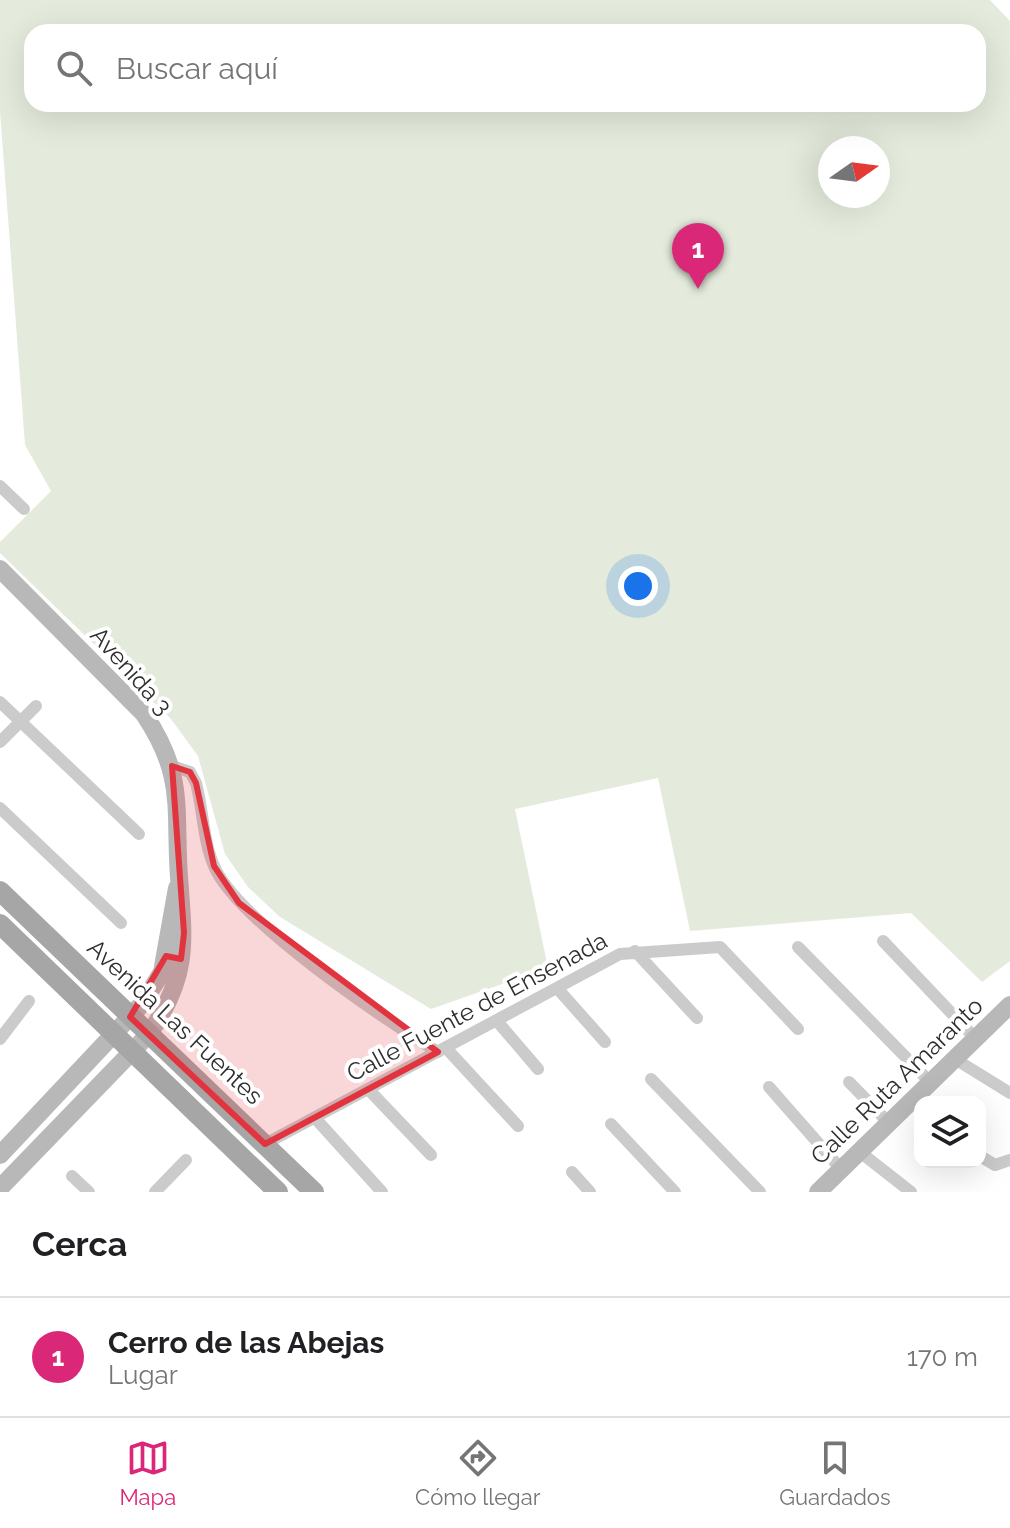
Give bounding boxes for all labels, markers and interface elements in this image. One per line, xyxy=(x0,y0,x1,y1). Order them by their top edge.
search box xyxy=(24,24,986,112)
icon: search xyxy=(52,46,96,90)
text: Buscar aquí xyxy=(116,51,278,86)
north arrow xyxy=(818,136,890,208)
pin: 1 xyxy=(672,223,724,289)
your location xyxy=(618,566,658,606)
street label: Avenida 3 xyxy=(84,621,178,721)
street label: Calle Fuente de Ensenada xyxy=(342,925,612,1088)
street label: Avenida Las Fuentes xyxy=(82,933,269,1110)
street label: Calle Ruta Amaranto xyxy=(805,991,989,1170)
map controls xyxy=(914,1096,986,1168)
button: layers xyxy=(914,1096,986,1168)
text: Cerca xyxy=(32,1224,127,1264)
text: Cerro de las Abejas xyxy=(108,1325,384,1360)
text: 1 xyxy=(52,1342,64,1372)
text: 170 m xyxy=(907,1342,978,1372)
text: Lugar xyxy=(108,1360,178,1390)
tab: Mapa xyxy=(119,1436,176,1510)
tab: Cómo llegar xyxy=(415,1436,540,1510)
tab: Guardados xyxy=(779,1436,891,1510)

